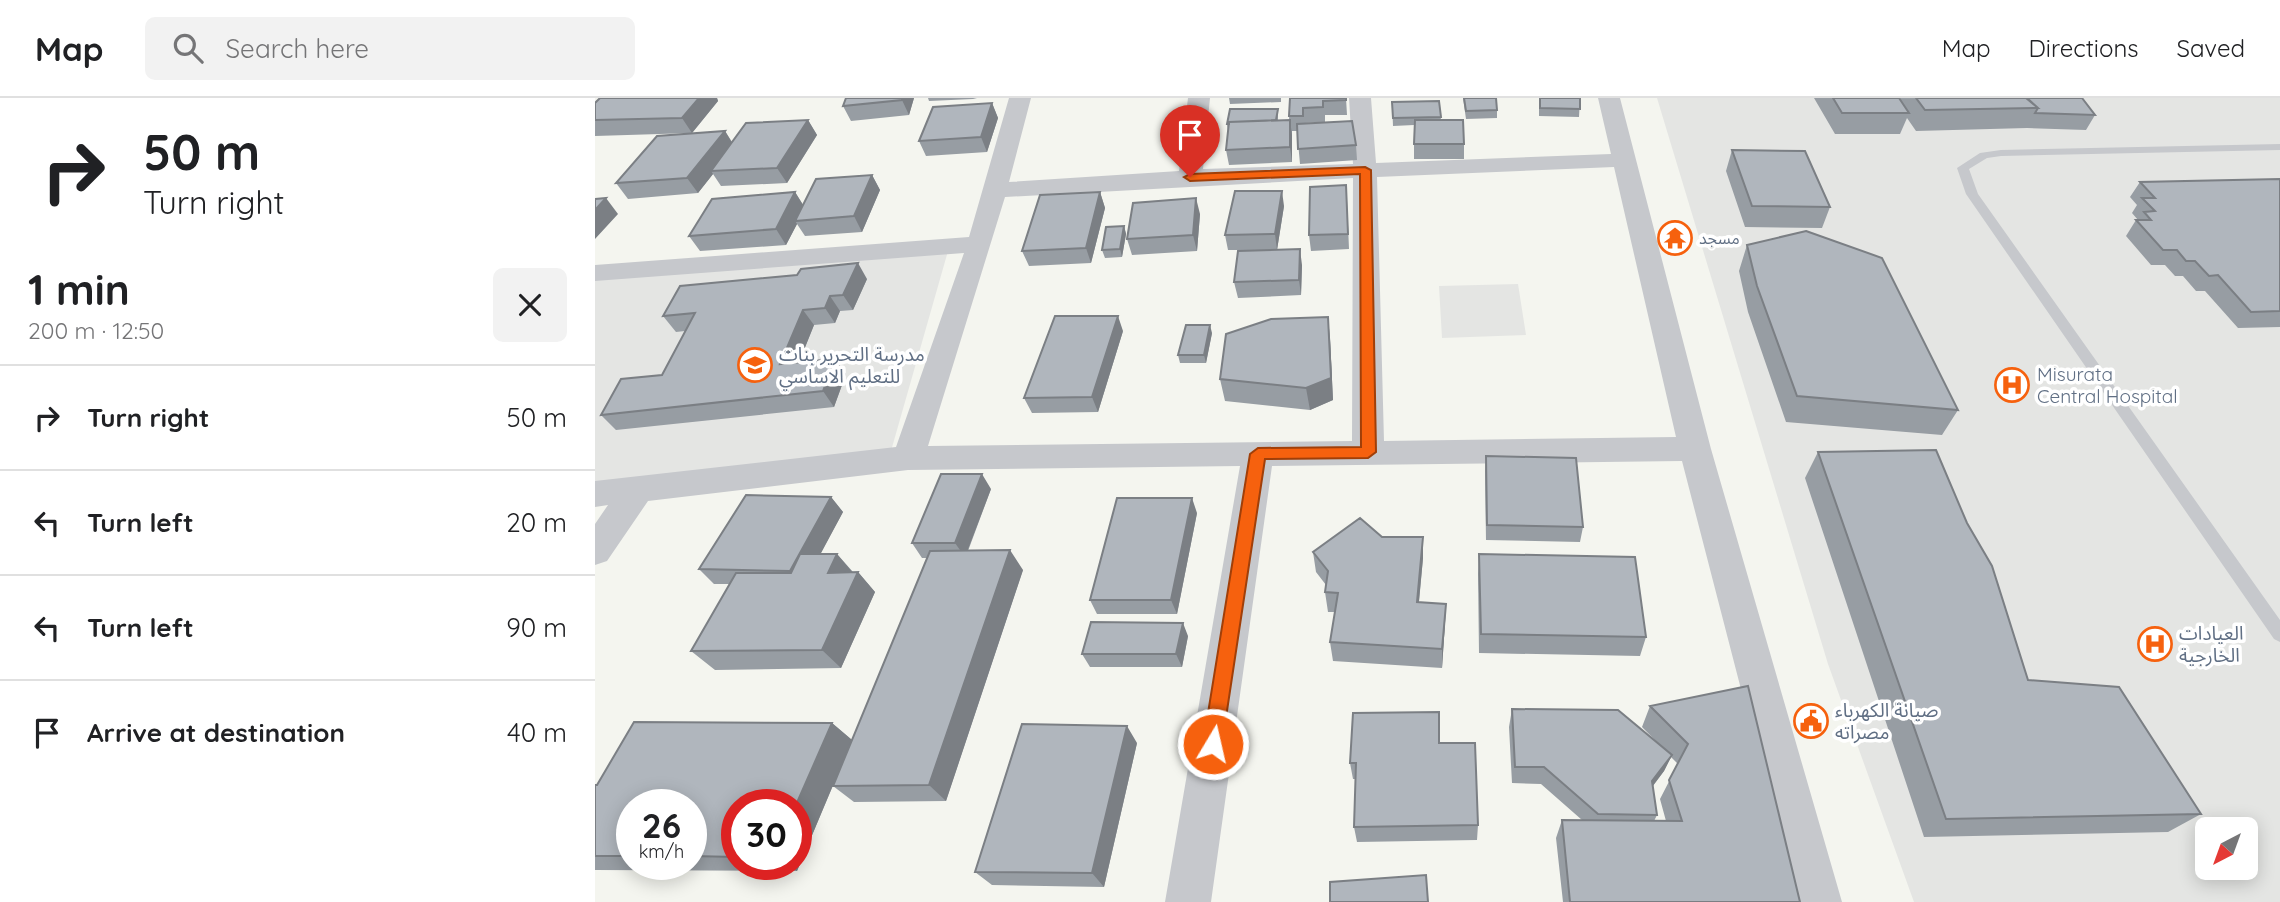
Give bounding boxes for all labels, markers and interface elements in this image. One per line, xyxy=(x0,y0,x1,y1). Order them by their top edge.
search box xyxy=(145,17,635,80)
text: Map xyxy=(35,28,103,69)
icon: search xyxy=(169,29,207,67)
text: Search here xyxy=(225,32,369,65)
text: Map xyxy=(1942,33,1991,63)
text: Directions xyxy=(2029,33,2139,63)
text: Saved xyxy=(2177,33,2245,63)
pin xyxy=(1160,105,1220,177)
icon: arrive xyxy=(1171,116,1209,154)
text: 50 m xyxy=(143,121,260,182)
icon: right xyxy=(28,126,119,217)
text: Turn right xyxy=(143,182,284,222)
temple icon: مسجد xyxy=(1656,219,1694,257)
place label: مسجد xyxy=(1699,228,1740,248)
text: 1 min xyxy=(28,263,130,316)
button: close xyxy=(493,268,567,342)
text: 200 m · 12:50 xyxy=(28,316,164,345)
place label: مدرسة التحرير بنات للتعليم الاساسي xyxy=(779,342,925,391)
school or university icon: مدرسة التحرير بنات للتعليم الاساسي xyxy=(736,346,774,384)
place label: Misurata Central Hospital xyxy=(2037,362,2178,408)
hospital icon: Misurata Central Hospital xyxy=(1993,366,2031,404)
icon: right xyxy=(28,399,66,437)
text: Turn right xyxy=(87,401,209,434)
text: 50 m xyxy=(507,401,567,434)
icon: left xyxy=(28,504,66,542)
text: Turn left xyxy=(87,506,194,539)
text: 20 m xyxy=(506,506,567,539)
icon: left xyxy=(28,609,66,647)
text: Turn left xyxy=(87,611,194,644)
text: 90 m xyxy=(506,611,567,644)
place label: العيادات الخارجية xyxy=(2179,621,2243,667)
hospital icon: العيادات الخارجية xyxy=(2136,625,2174,663)
place label: صيانة الكهرباء مصراته xyxy=(1835,698,1938,744)
public building icon: صيانة الكهرباء مصراته xyxy=(1792,702,1830,740)
position arrow xyxy=(1176,707,1250,781)
icon: arrive xyxy=(28,714,66,752)
text: Arrive at destination xyxy=(87,716,345,749)
text: 40 m xyxy=(507,716,567,749)
speed limit sign: 30 xyxy=(721,789,812,880)
text: 26 xyxy=(642,803,681,847)
north arrow xyxy=(2195,817,2257,880)
map controls xyxy=(2195,817,2258,880)
text: km/h xyxy=(639,840,684,863)

